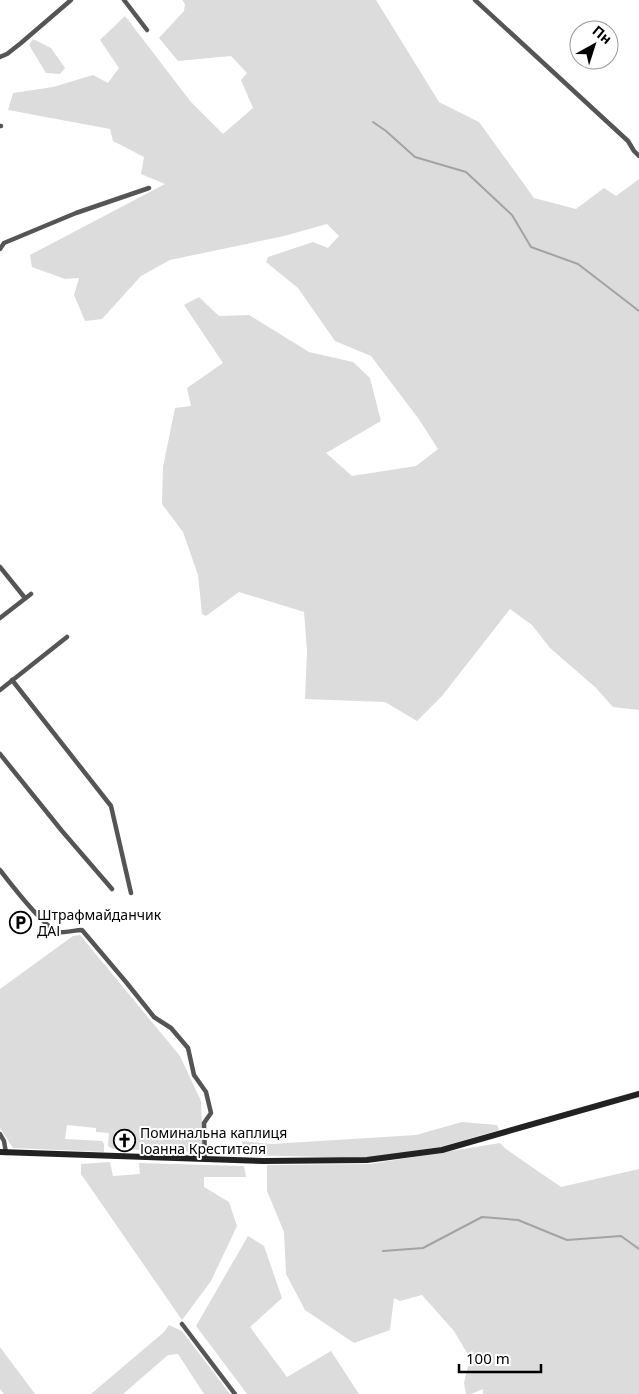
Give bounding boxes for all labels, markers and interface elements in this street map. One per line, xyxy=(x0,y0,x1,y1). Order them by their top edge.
north arrow xyxy=(569,20,619,70)
text: Пн xyxy=(589,21,616,48)
place label: Штрафмайданчик ДАІ xyxy=(37,905,162,940)
parking icon: Штрафмайданчик ДАІ xyxy=(9,911,33,935)
place label: Поминальна каплиця Іоанна Крестителя xyxy=(140,1123,287,1158)
church icon: Поминальна каплиця Іоанна Крестителя xyxy=(112,1129,136,1153)
scale bar xyxy=(459,1342,542,1374)
text: 100 m xyxy=(466,1348,510,1368)

